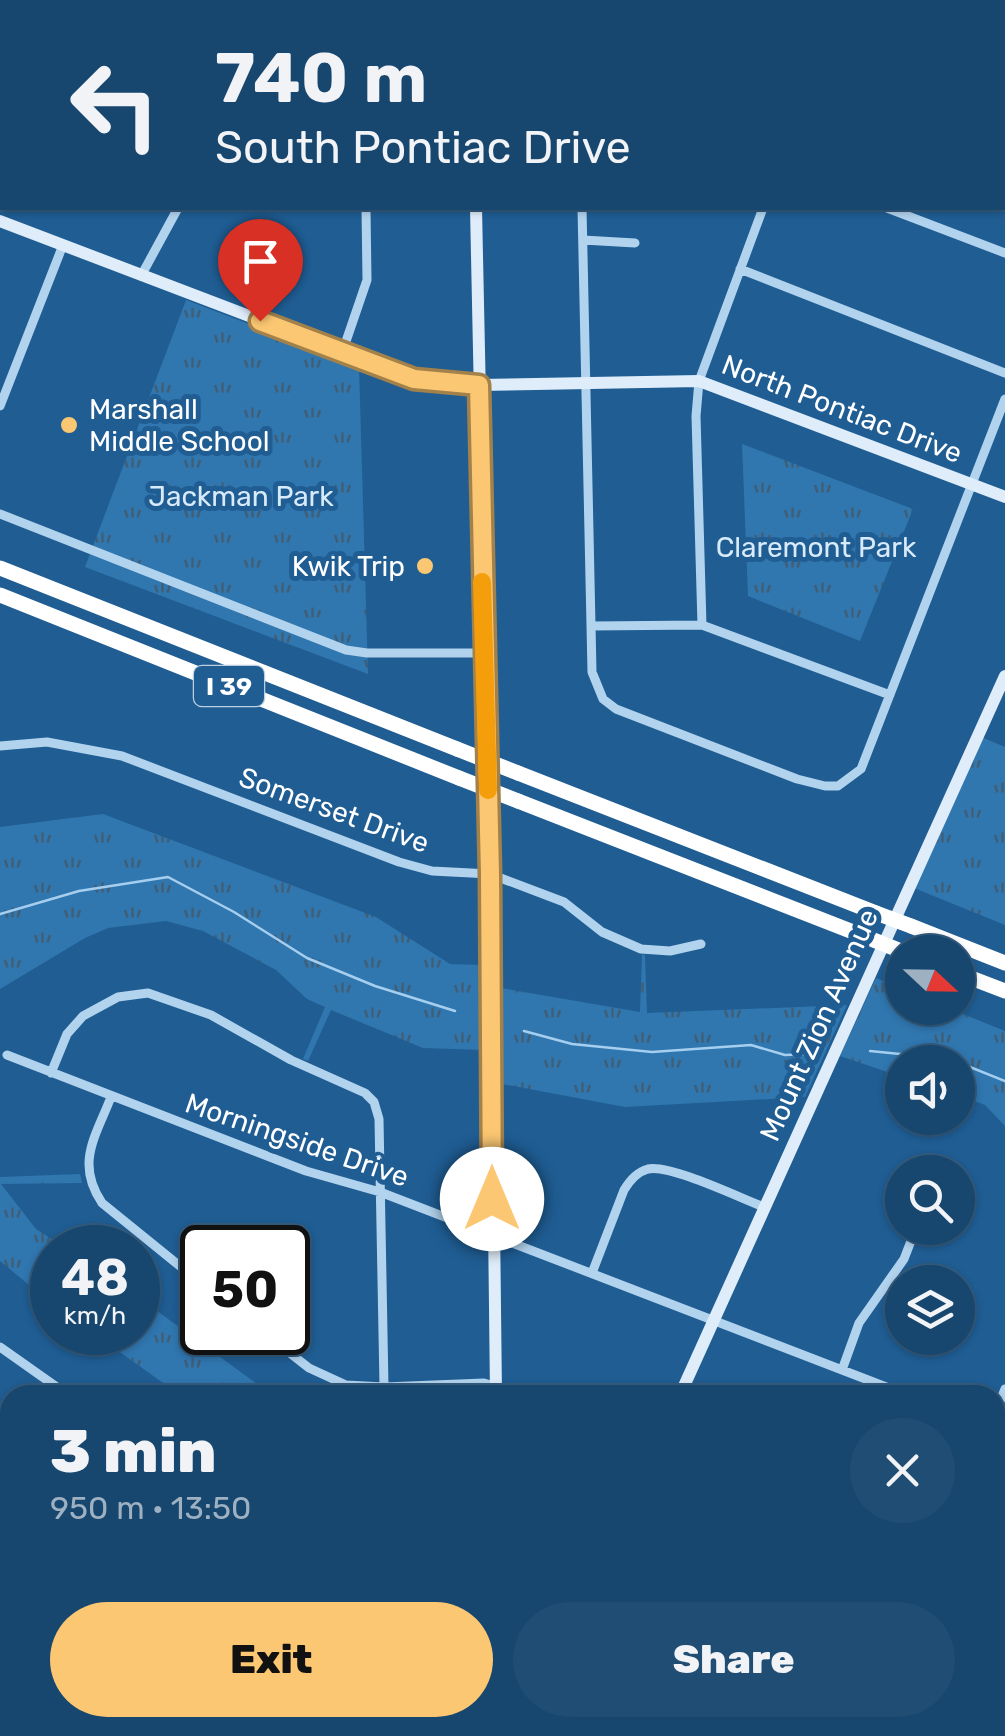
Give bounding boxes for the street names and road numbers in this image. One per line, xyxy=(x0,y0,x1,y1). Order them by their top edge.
street label: North Pontiac Drive xyxy=(717,348,967,470)
road number: I 39 xyxy=(194,666,264,706)
street label: Somerset Drive xyxy=(234,760,434,860)
street label: Mount Zion Avenue xyxy=(753,904,885,1146)
street label: Morningside Drive xyxy=(181,1086,413,1194)

